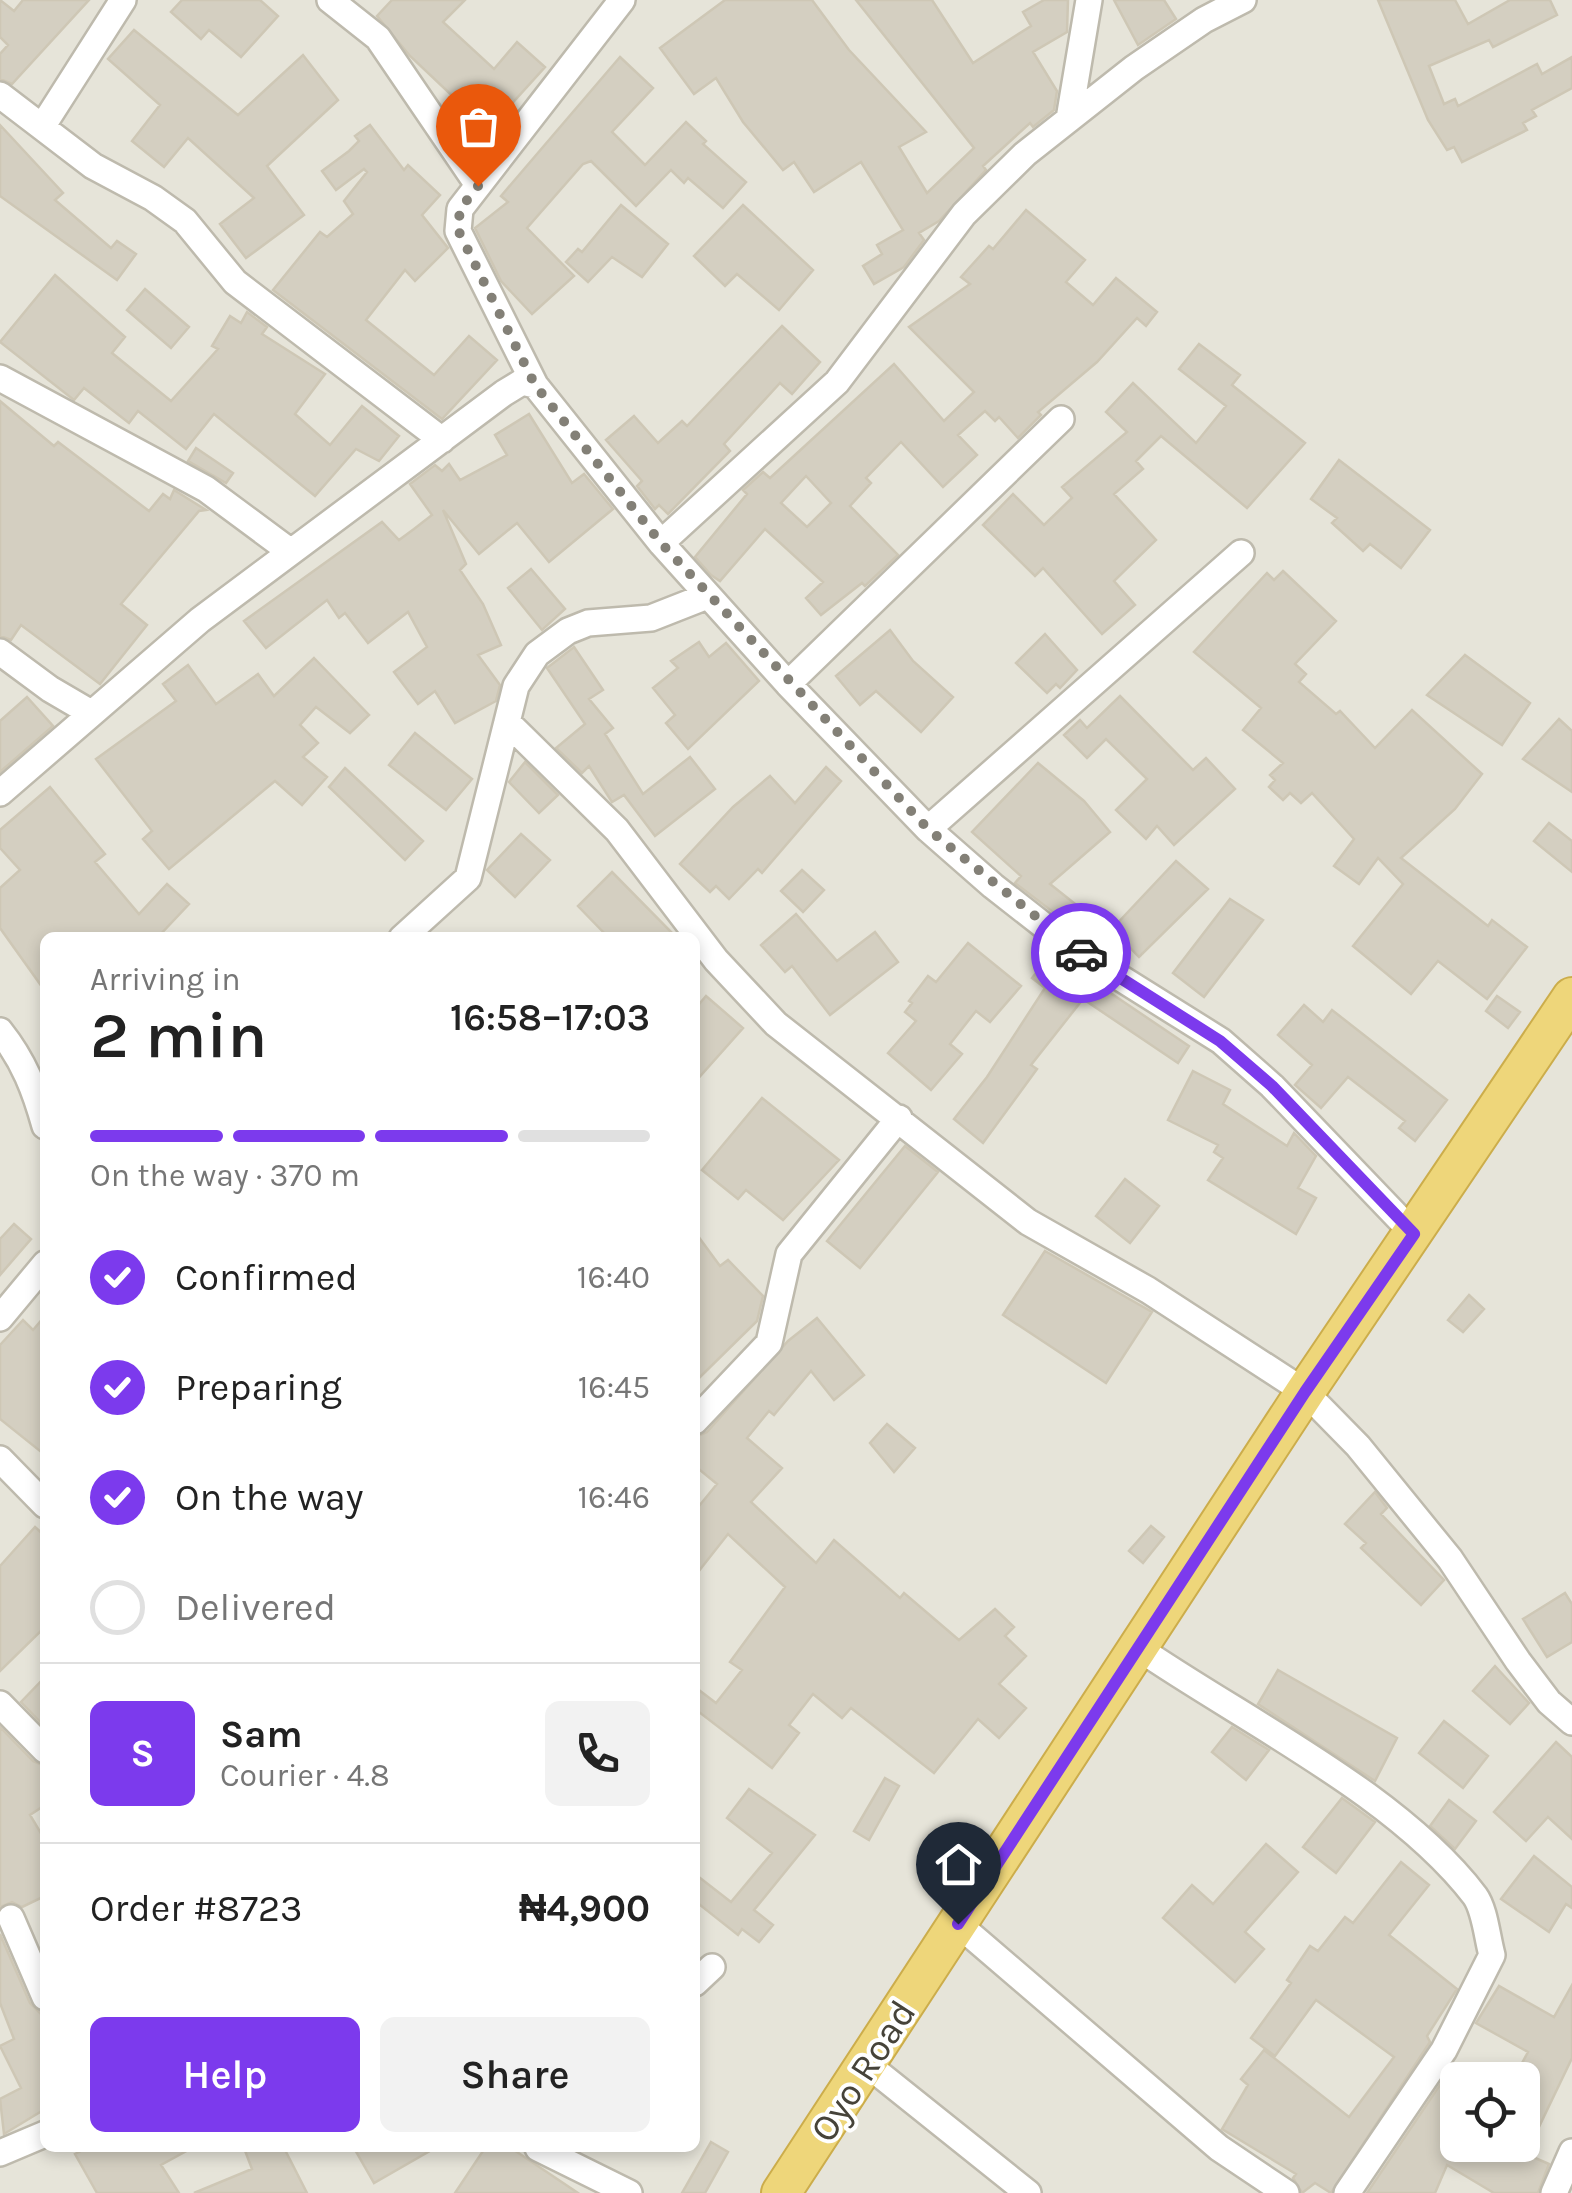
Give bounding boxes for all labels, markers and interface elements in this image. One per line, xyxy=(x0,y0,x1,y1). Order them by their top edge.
pin xyxy=(436,84,521,187)
icon: bag xyxy=(451,99,506,154)
courier xyxy=(1031,903,1131,1003)
icon: car xyxy=(1054,926,1109,981)
text: Arriving in xyxy=(90,961,241,998)
text: 16:58–17:03 xyxy=(450,995,650,1040)
text: 2 min xyxy=(90,997,267,1073)
text: On the way · 370 m xyxy=(90,1157,360,1194)
icon: check xyxy=(90,1250,145,1305)
text: Confirmed xyxy=(175,1255,358,1300)
text: 16:40 xyxy=(577,1259,650,1296)
icon: check xyxy=(90,1360,145,1415)
text: Preparing xyxy=(175,1365,342,1410)
text: 16:45 xyxy=(578,1369,650,1406)
icon: check xyxy=(90,1470,145,1525)
text: On the way xyxy=(175,1475,363,1520)
text: 16:46 xyxy=(578,1479,650,1516)
text: Delivered xyxy=(175,1585,336,1630)
button: phone xyxy=(545,1701,650,1806)
text: Sam xyxy=(220,1712,303,1757)
text: S xyxy=(130,1731,155,1776)
text: Courier · 4.8 xyxy=(220,1757,390,1794)
pin xyxy=(916,1822,1001,1925)
icon: home xyxy=(931,1837,986,1892)
text: Order #8723 xyxy=(90,1886,302,1931)
text: ₦4,900 xyxy=(519,1886,650,1931)
street label: Oyo Road xyxy=(801,1992,925,2150)
button: Help xyxy=(90,2017,360,2132)
button: Share xyxy=(380,2017,650,2132)
map controls xyxy=(1440,2062,1540,2162)
button: locate xyxy=(1440,2062,1540,2162)

